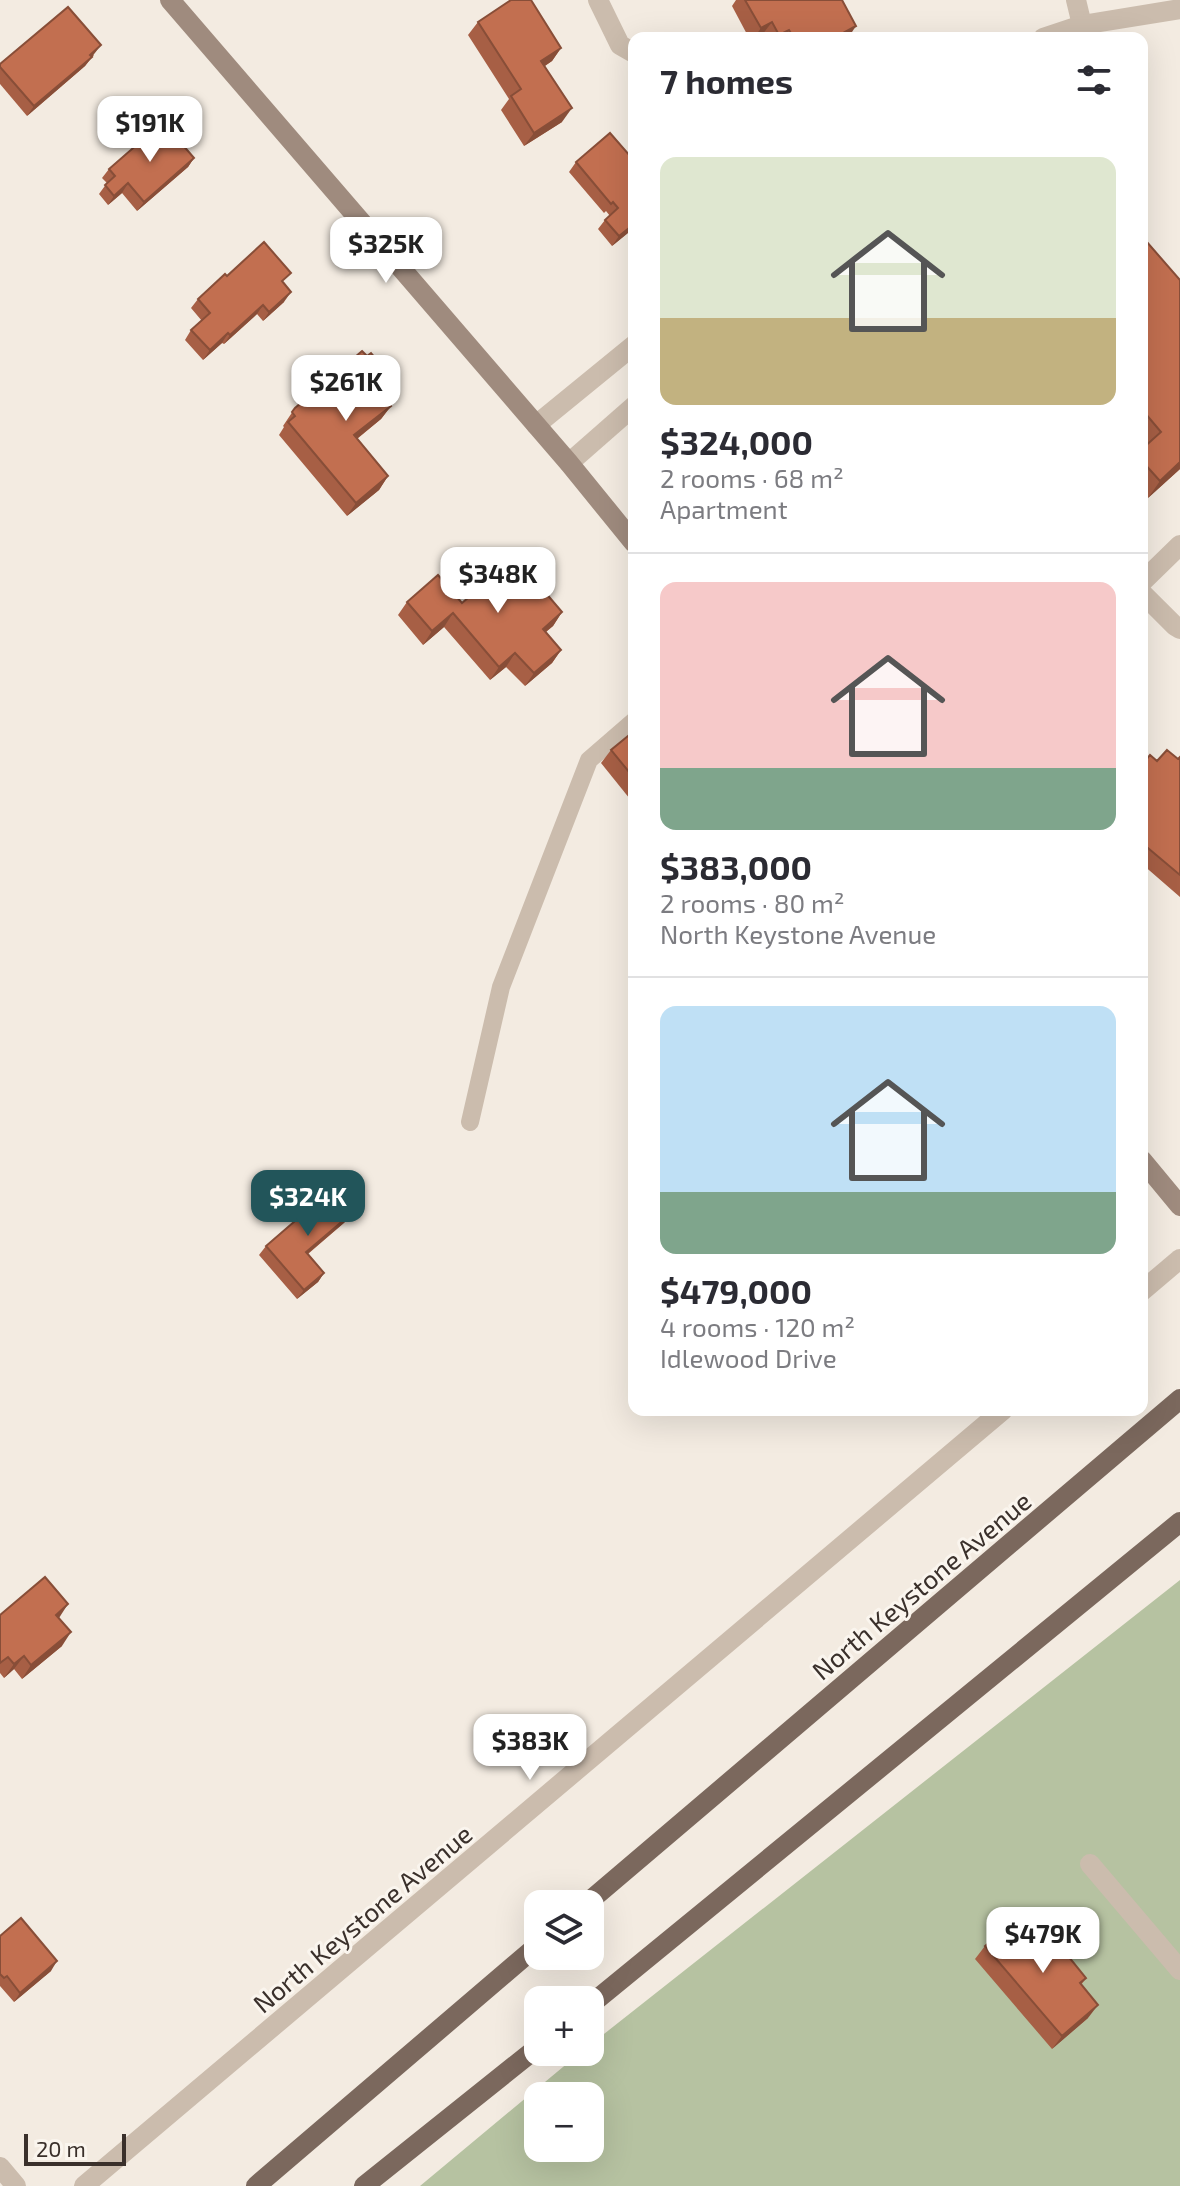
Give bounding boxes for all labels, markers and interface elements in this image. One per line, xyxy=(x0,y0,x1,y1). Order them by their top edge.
icon: filters xyxy=(1072,58,1116,102)
text: 7 homes xyxy=(660,60,793,101)
pin: $191K xyxy=(94,96,206,164)
text: $191K xyxy=(115,106,185,137)
icon: home xyxy=(816,209,960,353)
pin: $325K xyxy=(330,217,442,285)
text: $325K xyxy=(348,227,424,258)
pin: $261K xyxy=(290,355,402,423)
text: $261K xyxy=(309,365,383,396)
text: $324,000 xyxy=(660,421,813,462)
text: 2 rooms · 68 m² xyxy=(660,462,844,493)
text: Apartment xyxy=(660,493,788,524)
pin: $348K xyxy=(442,547,554,615)
text: $348K xyxy=(458,557,538,588)
icon: home xyxy=(816,634,960,778)
text: $383,000 xyxy=(660,846,812,887)
text: 2 rooms · 80 m² xyxy=(660,887,845,918)
text: North Keystone Avenue xyxy=(660,918,936,949)
icon: home xyxy=(816,1058,960,1202)
pin: $324K xyxy=(252,1170,364,1238)
text: $324K xyxy=(269,1180,347,1211)
text: $479,000 xyxy=(660,1270,812,1311)
text: 4 rooms · 120 m² xyxy=(660,1311,855,1342)
text: Idlewood Drive xyxy=(660,1342,837,1373)
street label: North Keystone Avenue xyxy=(805,1484,1037,1686)
pin: $383K xyxy=(474,1714,586,1782)
text: $383K xyxy=(491,1724,569,1755)
street label: North Keystone Avenue xyxy=(246,1817,478,2019)
map controls xyxy=(524,1890,604,2162)
button: layers xyxy=(524,1890,604,1970)
pin: $479K xyxy=(987,1907,1099,1975)
text: $479K xyxy=(1004,1917,1082,1948)
button: + xyxy=(524,1986,604,2066)
button: − xyxy=(524,2082,604,2162)
scale bar xyxy=(24,2130,126,2166)
text: 20 m xyxy=(36,2135,86,2161)

